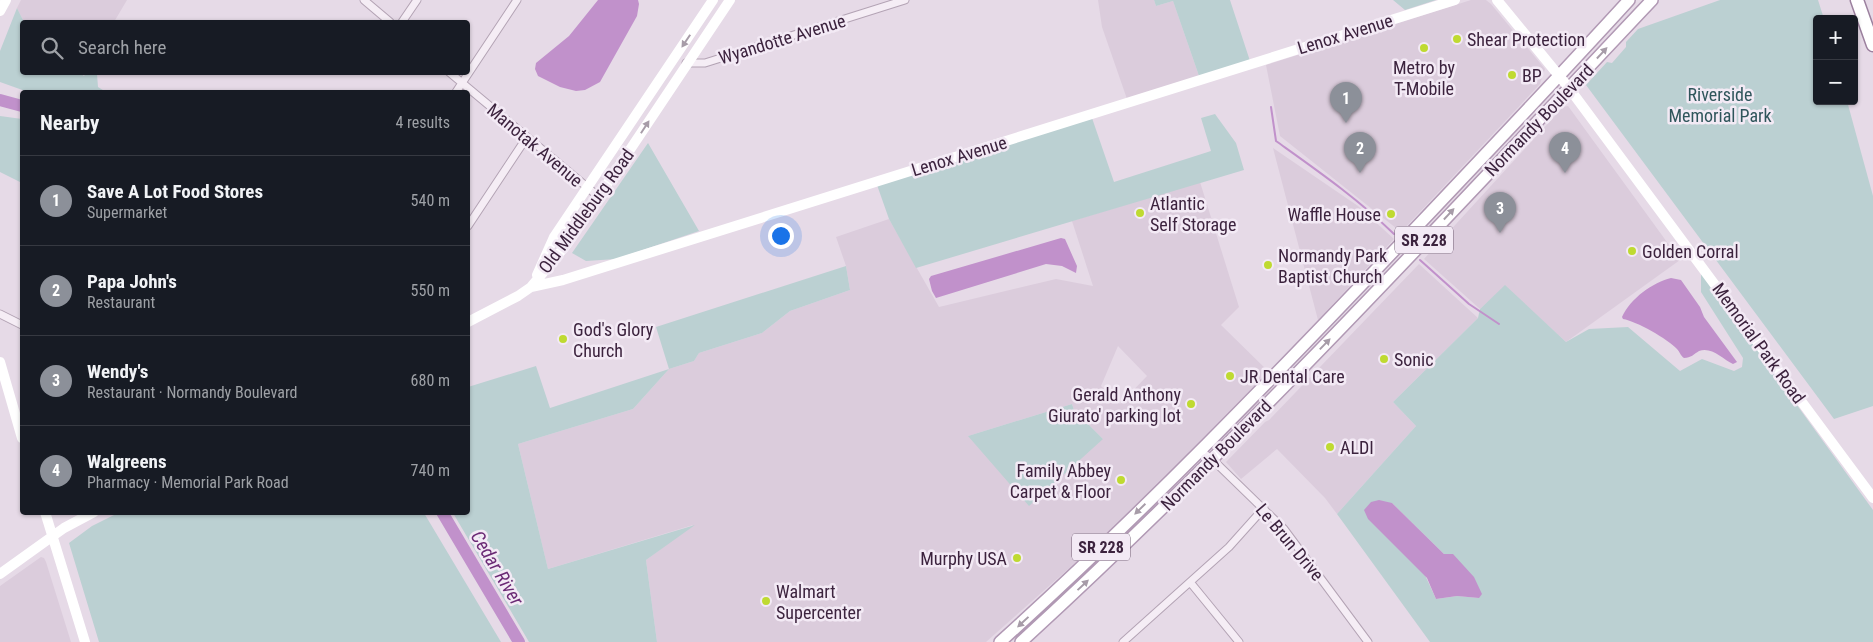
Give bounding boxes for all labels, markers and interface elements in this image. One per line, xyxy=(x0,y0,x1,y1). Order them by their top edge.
street label: Wyandotte Avenue xyxy=(716,10,848,68)
street label: Lenox Avenue xyxy=(1295,10,1395,58)
map controls xyxy=(1813,15,1858,105)
button: + xyxy=(1813,15,1858,60)
search box xyxy=(20,20,470,75)
place label: Shear Protection xyxy=(1467,29,1585,50)
marker: Shear Protection xyxy=(1451,33,1463,45)
icon: search xyxy=(38,34,66,62)
one-way arrow xyxy=(681,34,691,47)
text: Search here xyxy=(78,36,166,59)
marker: Metro by T-Mobile xyxy=(1418,42,1430,54)
one-way arrow xyxy=(1596,47,1608,59)
place label: Metro by T-Mobile xyxy=(1393,57,1456,99)
street label: Normandy Boulevard xyxy=(1480,60,1598,180)
button: − xyxy=(1813,60,1858,105)
place label: BP xyxy=(1522,65,1542,86)
marker: BP xyxy=(1506,69,1518,81)
pin: 1 xyxy=(1330,82,1362,123)
park label: Riverside Memorial Park xyxy=(1668,84,1772,126)
street label: Manotak Avenue xyxy=(483,99,587,191)
text: Nearby xyxy=(40,111,99,135)
text: 4 results xyxy=(395,113,450,132)
one-way arrow xyxy=(640,121,650,134)
street label: Lenox Avenue xyxy=(909,132,1009,180)
pin: 2 xyxy=(1344,132,1376,173)
pin: 4 xyxy=(1549,132,1581,173)
street label: Old Middleburg Road xyxy=(534,145,638,277)
text: Save A Lot Food Stores xyxy=(87,180,263,203)
text: 1 xyxy=(52,191,60,210)
text: 540 m xyxy=(411,191,450,210)
pin: 3 xyxy=(1484,192,1516,233)
place label: Atlantic Self Storage xyxy=(1150,193,1236,235)
text: Supermarket xyxy=(87,203,167,222)
place label: Waffle House xyxy=(1287,204,1381,225)
marker: Atlantic Self Storage xyxy=(1134,207,1146,219)
marker: Waffle House xyxy=(1385,208,1397,220)
one-way arrow xyxy=(1443,208,1455,220)
your location xyxy=(768,223,794,249)
road number: SR 228 xyxy=(1395,226,1453,254)
place label: Golden Corral xyxy=(1642,241,1739,262)
place label: Normandy Park Baptist Church xyxy=(1278,245,1387,287)
marker: Golden Corral xyxy=(1626,245,1638,257)
marker: Normandy Park Baptist Church xyxy=(1262,259,1274,271)
text: Papa John's xyxy=(87,270,177,293)
street label: Memorial Park Road xyxy=(1708,279,1810,407)
text: 2 xyxy=(52,281,60,300)
text: 550 m xyxy=(411,281,450,300)
text: Restaurant xyxy=(87,293,155,312)
place label: God's Glory Church xyxy=(573,319,654,361)
marker: God's Glory Church xyxy=(557,333,569,345)
one-way arrow xyxy=(1319,338,1331,350)
place label: Sonic xyxy=(1394,349,1434,370)
marker: Sonic xyxy=(1378,353,1390,365)
text: Wendy's xyxy=(87,360,148,383)
place label: JR Dental Care xyxy=(1240,366,1345,387)
marker: JR Dental Care xyxy=(1224,370,1236,382)
text: 3 xyxy=(52,371,60,390)
text: 680 m xyxy=(411,371,450,390)
text: Restaurant · Normandy Boulevard xyxy=(87,383,298,402)
place label: Gerald Anthony Giurato' parking lot xyxy=(1048,384,1181,426)
street label: Normandy Boulevard xyxy=(1156,395,1276,515)
marker: Gerald Anthony Giurato' parking lot xyxy=(1185,398,1197,410)
place label: ALDI xyxy=(1340,437,1374,458)
marker: ALDI xyxy=(1324,441,1336,453)
text: Walgreens xyxy=(87,450,167,473)
place label: Family Abbey Carpet & Floor xyxy=(1010,460,1112,502)
text: 4 xyxy=(52,461,60,480)
text: 740 m xyxy=(411,461,450,480)
text: Pharmacy · Memorial Park Road xyxy=(87,473,289,492)
marker: Family Abbey Carpet & Floor xyxy=(1115,474,1127,486)
street label: Le Brun Drive xyxy=(1252,499,1328,585)
one-way arrow xyxy=(1135,503,1147,515)
water label: Cedar River xyxy=(466,526,528,610)
road number: SR 228 xyxy=(1072,534,1130,560)
place label: Murphy USA xyxy=(920,548,1008,569)
marker: Murphy USA xyxy=(1011,552,1023,564)
one-way arrow xyxy=(1077,579,1089,591)
place label: Walmart Supercenter xyxy=(776,581,862,623)
marker: Walmart Supercenter xyxy=(760,595,772,607)
one-way arrow xyxy=(1017,616,1029,628)

